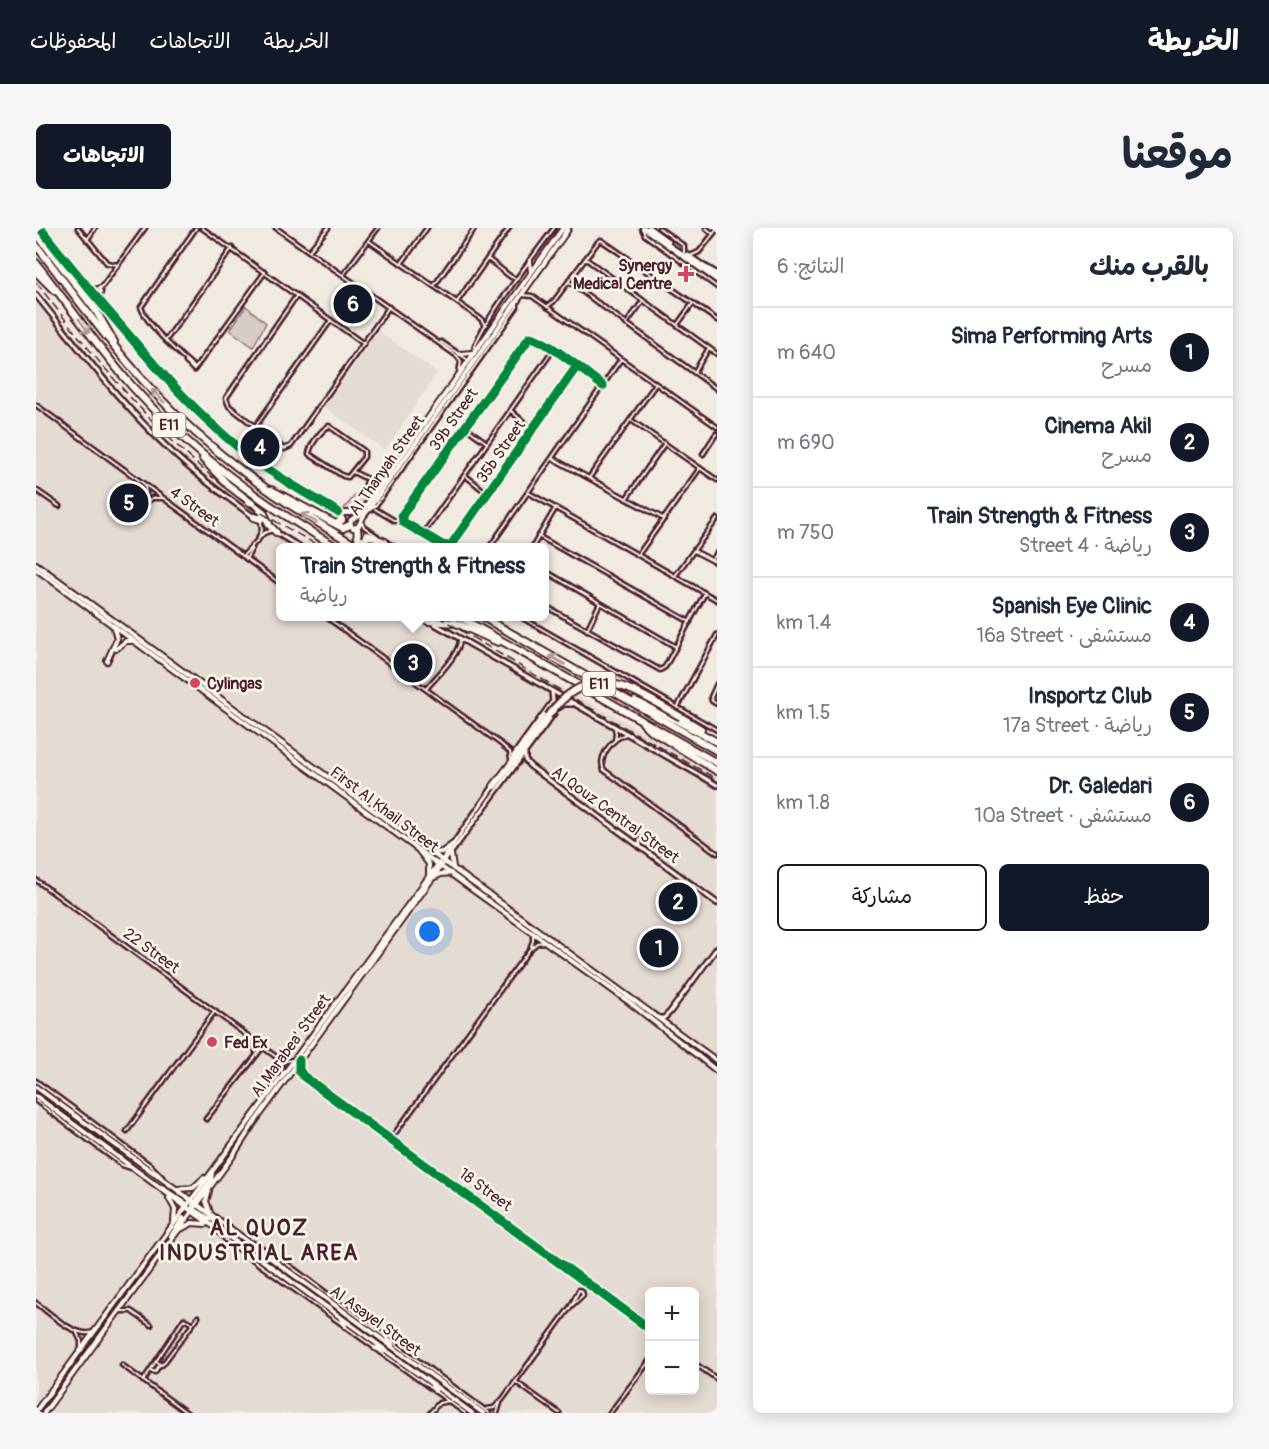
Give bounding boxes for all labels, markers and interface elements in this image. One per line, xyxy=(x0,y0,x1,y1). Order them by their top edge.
text: الخريطة xyxy=(1148,24,1239,59)
text: المحفوظات xyxy=(30,28,116,55)
text: الاتجاهات xyxy=(149,28,231,55)
text: الخريطة xyxy=(264,28,329,55)
button: الاتجاهات xyxy=(36,124,171,189)
text: موقعنا xyxy=(1122,129,1233,181)
text: بالقرب منك xyxy=(1089,251,1209,283)
text: النتائج: 6 xyxy=(777,254,844,279)
place label: Synergy Medical Centre xyxy=(573,256,673,294)
marker: Synergy Medical Centre xyxy=(677,265,695,283)
pin: 6 xyxy=(334,282,372,326)
one-way arrow xyxy=(78,317,90,333)
text: Sima Performing Arts xyxy=(951,322,1152,350)
text: 640 m xyxy=(777,340,836,365)
text: 1 xyxy=(1186,340,1193,365)
text: مسرح xyxy=(1101,353,1152,378)
street label: 39b Street xyxy=(425,384,483,455)
one-way arrow xyxy=(151,389,165,404)
street label: Al Thanyah Street xyxy=(345,411,429,520)
text: Cinema Akil xyxy=(1045,412,1152,440)
road number: E11 xyxy=(152,413,186,437)
street label: 35b Street xyxy=(472,416,530,487)
pin: 4 xyxy=(240,424,280,470)
text: 690 m xyxy=(777,430,835,455)
text: 2 xyxy=(1184,430,1195,455)
text: مسرح xyxy=(1101,443,1152,468)
pin: 5 xyxy=(110,480,148,526)
street label: 4 Street xyxy=(166,482,223,532)
text: Train Strength & Fitness xyxy=(927,502,1152,530)
one-way arrow xyxy=(301,512,318,524)
text: 750 m xyxy=(777,520,834,545)
text: 3 xyxy=(1184,520,1195,545)
text: رياضة · 4 Street xyxy=(1019,533,1152,558)
popup xyxy=(276,543,549,621)
text: Train Strength & Fitness xyxy=(300,552,525,580)
text: رياضة xyxy=(300,583,348,608)
text: Spanish Eye Clinic xyxy=(992,592,1152,620)
text: 1.4 km xyxy=(777,610,831,635)
text: 4 xyxy=(1184,610,1195,635)
text: مستشفى · 16a Street xyxy=(976,623,1152,648)
pin: 3 xyxy=(394,640,433,686)
one-way arrow xyxy=(548,653,565,665)
road number: E11 xyxy=(582,672,616,696)
place label: Cylingas xyxy=(207,674,263,694)
marker: Cylingas xyxy=(188,676,202,690)
text: Insportz Club xyxy=(1028,682,1152,710)
text: 1.5 km xyxy=(777,700,831,725)
text: 5 xyxy=(1184,700,1195,725)
text: رياضة · 17a Street xyxy=(1003,713,1152,738)
street label: First Al Khail Street xyxy=(326,762,443,858)
street label: Al Qouz Central Street xyxy=(548,762,683,868)
text: Dr. Galedari xyxy=(1048,772,1152,800)
text: 1.8 km xyxy=(777,790,830,815)
text: 6 xyxy=(1184,790,1195,815)
text: مستشفى · 10a Street xyxy=(974,803,1152,828)
button: مشاركة xyxy=(777,864,987,931)
button: حفظ xyxy=(999,864,1209,931)
pin: 2 xyxy=(658,880,698,924)
your location xyxy=(415,917,444,946)
street label: 22 Street xyxy=(119,924,184,978)
pin: 1 xyxy=(640,926,678,970)
street label: Al Marabea' Street xyxy=(247,990,335,1101)
place label: Fed Ex xyxy=(224,1033,268,1053)
marker: Fed Ex xyxy=(205,1035,219,1049)
street label: 18 Street xyxy=(455,1164,516,1216)
district label: AL QUOZ INDUSTRIAL AREA xyxy=(159,1214,359,1267)
street label: Al Asayel Street xyxy=(326,1281,425,1361)
map controls xyxy=(645,1287,699,1395)
button: + xyxy=(645,1287,699,1341)
button: − xyxy=(645,1341,699,1395)

